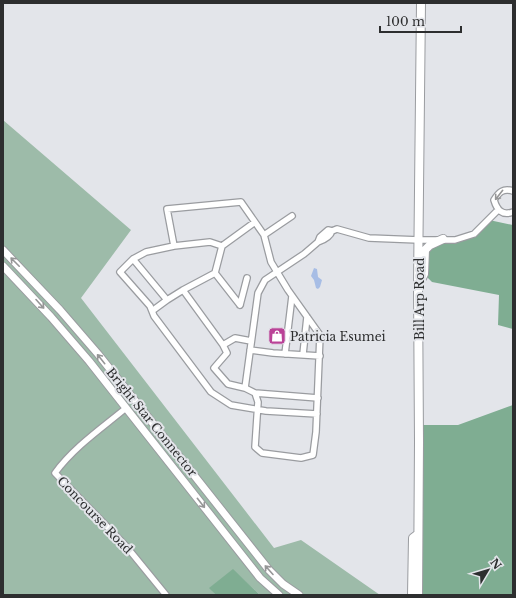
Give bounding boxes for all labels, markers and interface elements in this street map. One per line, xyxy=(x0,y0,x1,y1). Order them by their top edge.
scale bar xyxy=(380,8,461,34)
text: 100 m xyxy=(386,14,425,29)
one-way arrow xyxy=(495,190,503,201)
one-way arrow xyxy=(10,257,20,267)
street label: Bill Arp Road xyxy=(412,258,427,340)
one-way arrow xyxy=(35,299,44,310)
shop icon: Patricia Esumei xyxy=(267,326,287,346)
place label: Patricia Esumei xyxy=(290,329,386,344)
one-way arrow xyxy=(97,353,106,364)
street label: Bright Star Connector xyxy=(104,365,201,480)
street label: Concourse Road xyxy=(54,473,136,557)
one-way arrow xyxy=(197,497,206,508)
north arrow xyxy=(468,550,508,590)
text: N xyxy=(487,555,505,573)
one-way arrow xyxy=(264,565,274,575)

